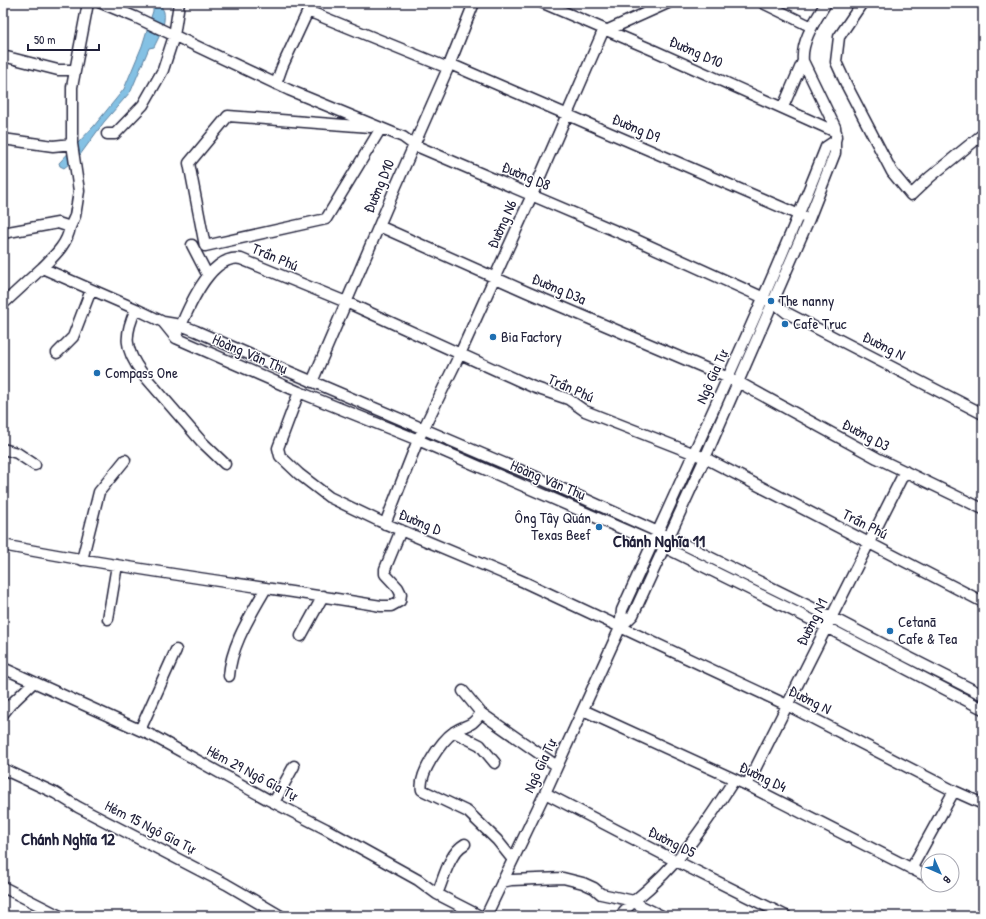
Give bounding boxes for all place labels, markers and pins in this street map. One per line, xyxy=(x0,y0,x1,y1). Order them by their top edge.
place label: The nanny xyxy=(779,290,834,311)
marker: The nanny xyxy=(766,296,776,306)
place label: Cafe Truc xyxy=(793,313,847,334)
marker: Cafe Truc xyxy=(780,319,790,329)
place label: Bia Factory xyxy=(501,326,562,347)
marker: Bia Factory xyxy=(488,332,498,342)
place label: Compass One xyxy=(105,362,178,383)
marker: Compass One xyxy=(92,368,102,378)
place label: Ông Tây Quán Texas Beef xyxy=(515,507,592,545)
marker: Ông Tây Quán Texas Beef xyxy=(594,522,604,532)
place label: Cetanā Cafe & Tea xyxy=(898,611,957,649)
marker: Cetanā Cafe & Tea xyxy=(885,626,895,636)

